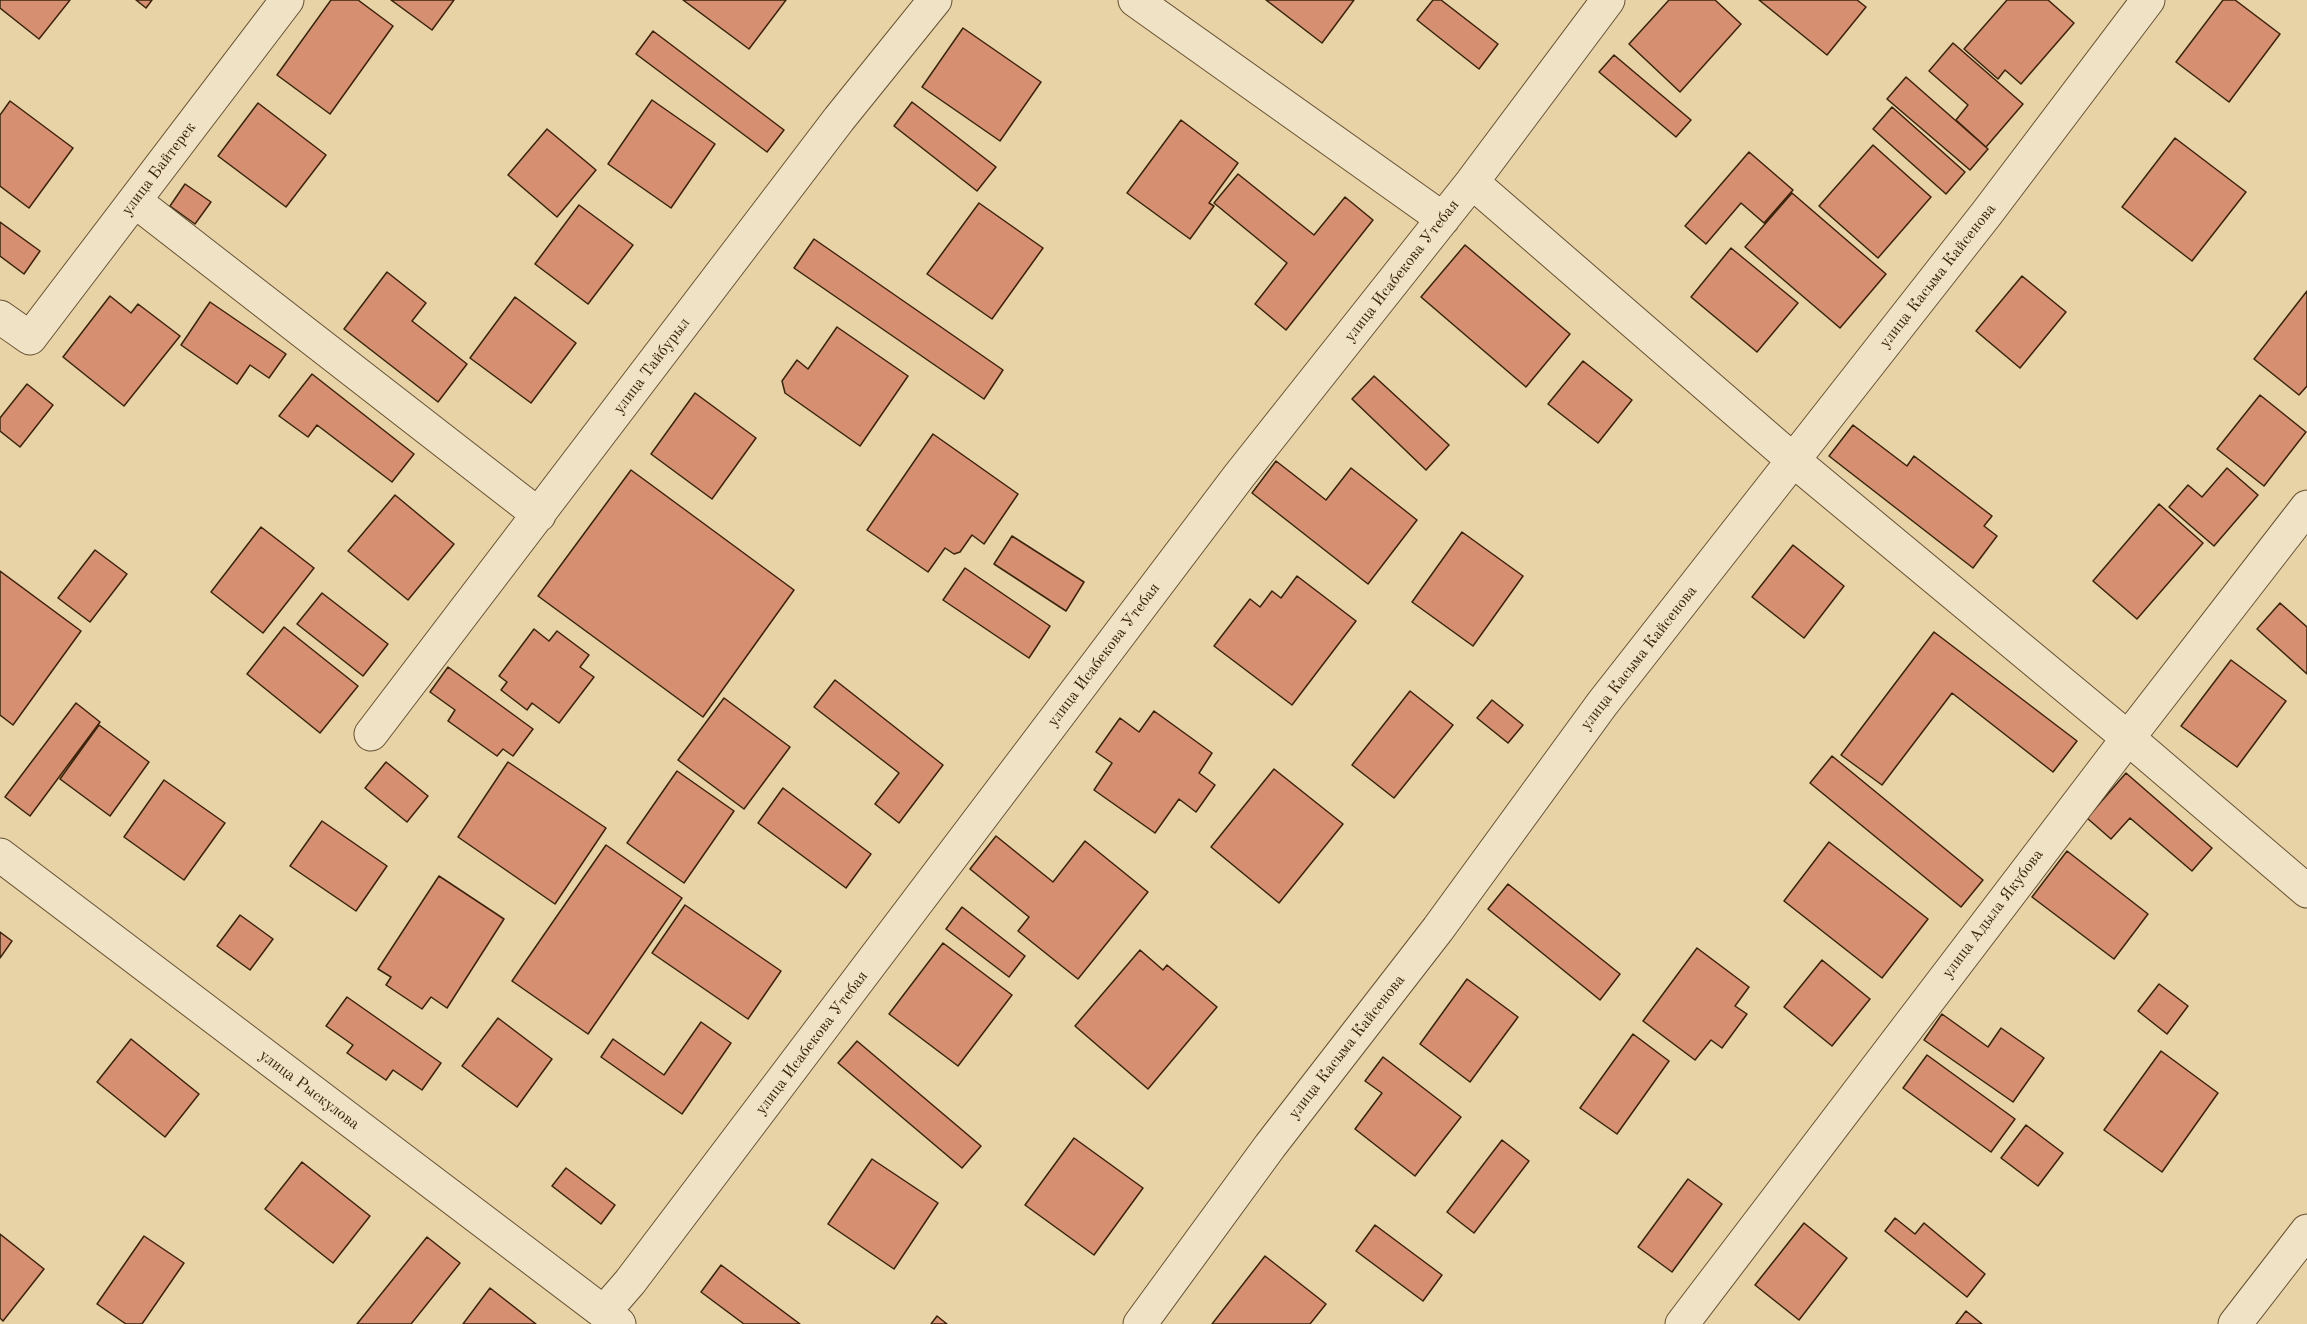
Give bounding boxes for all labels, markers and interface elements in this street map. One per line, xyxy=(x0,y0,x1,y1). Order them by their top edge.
street label: улица Байтерек xyxy=(118,119,200,219)
street label: улица Исабекова Утебая xyxy=(1340,196,1464,346)
street label: улица Касыма Кайсенова xyxy=(1876,200,2000,352)
street label: улица Тайбурыл xyxy=(609,314,695,418)
street label: улица Исабекова Утебая xyxy=(1044,579,1164,731)
street label: улица Касыма Кайсенова xyxy=(1577,582,1701,734)
street label: улица Адыла Якубова xyxy=(1938,846,2048,982)
street label: улица Исабекова Утебая xyxy=(752,967,872,1119)
street label: улица Касыма Кайсенова xyxy=(1285,971,1409,1123)
street label: улица Рыскулова xyxy=(255,1046,363,1134)

